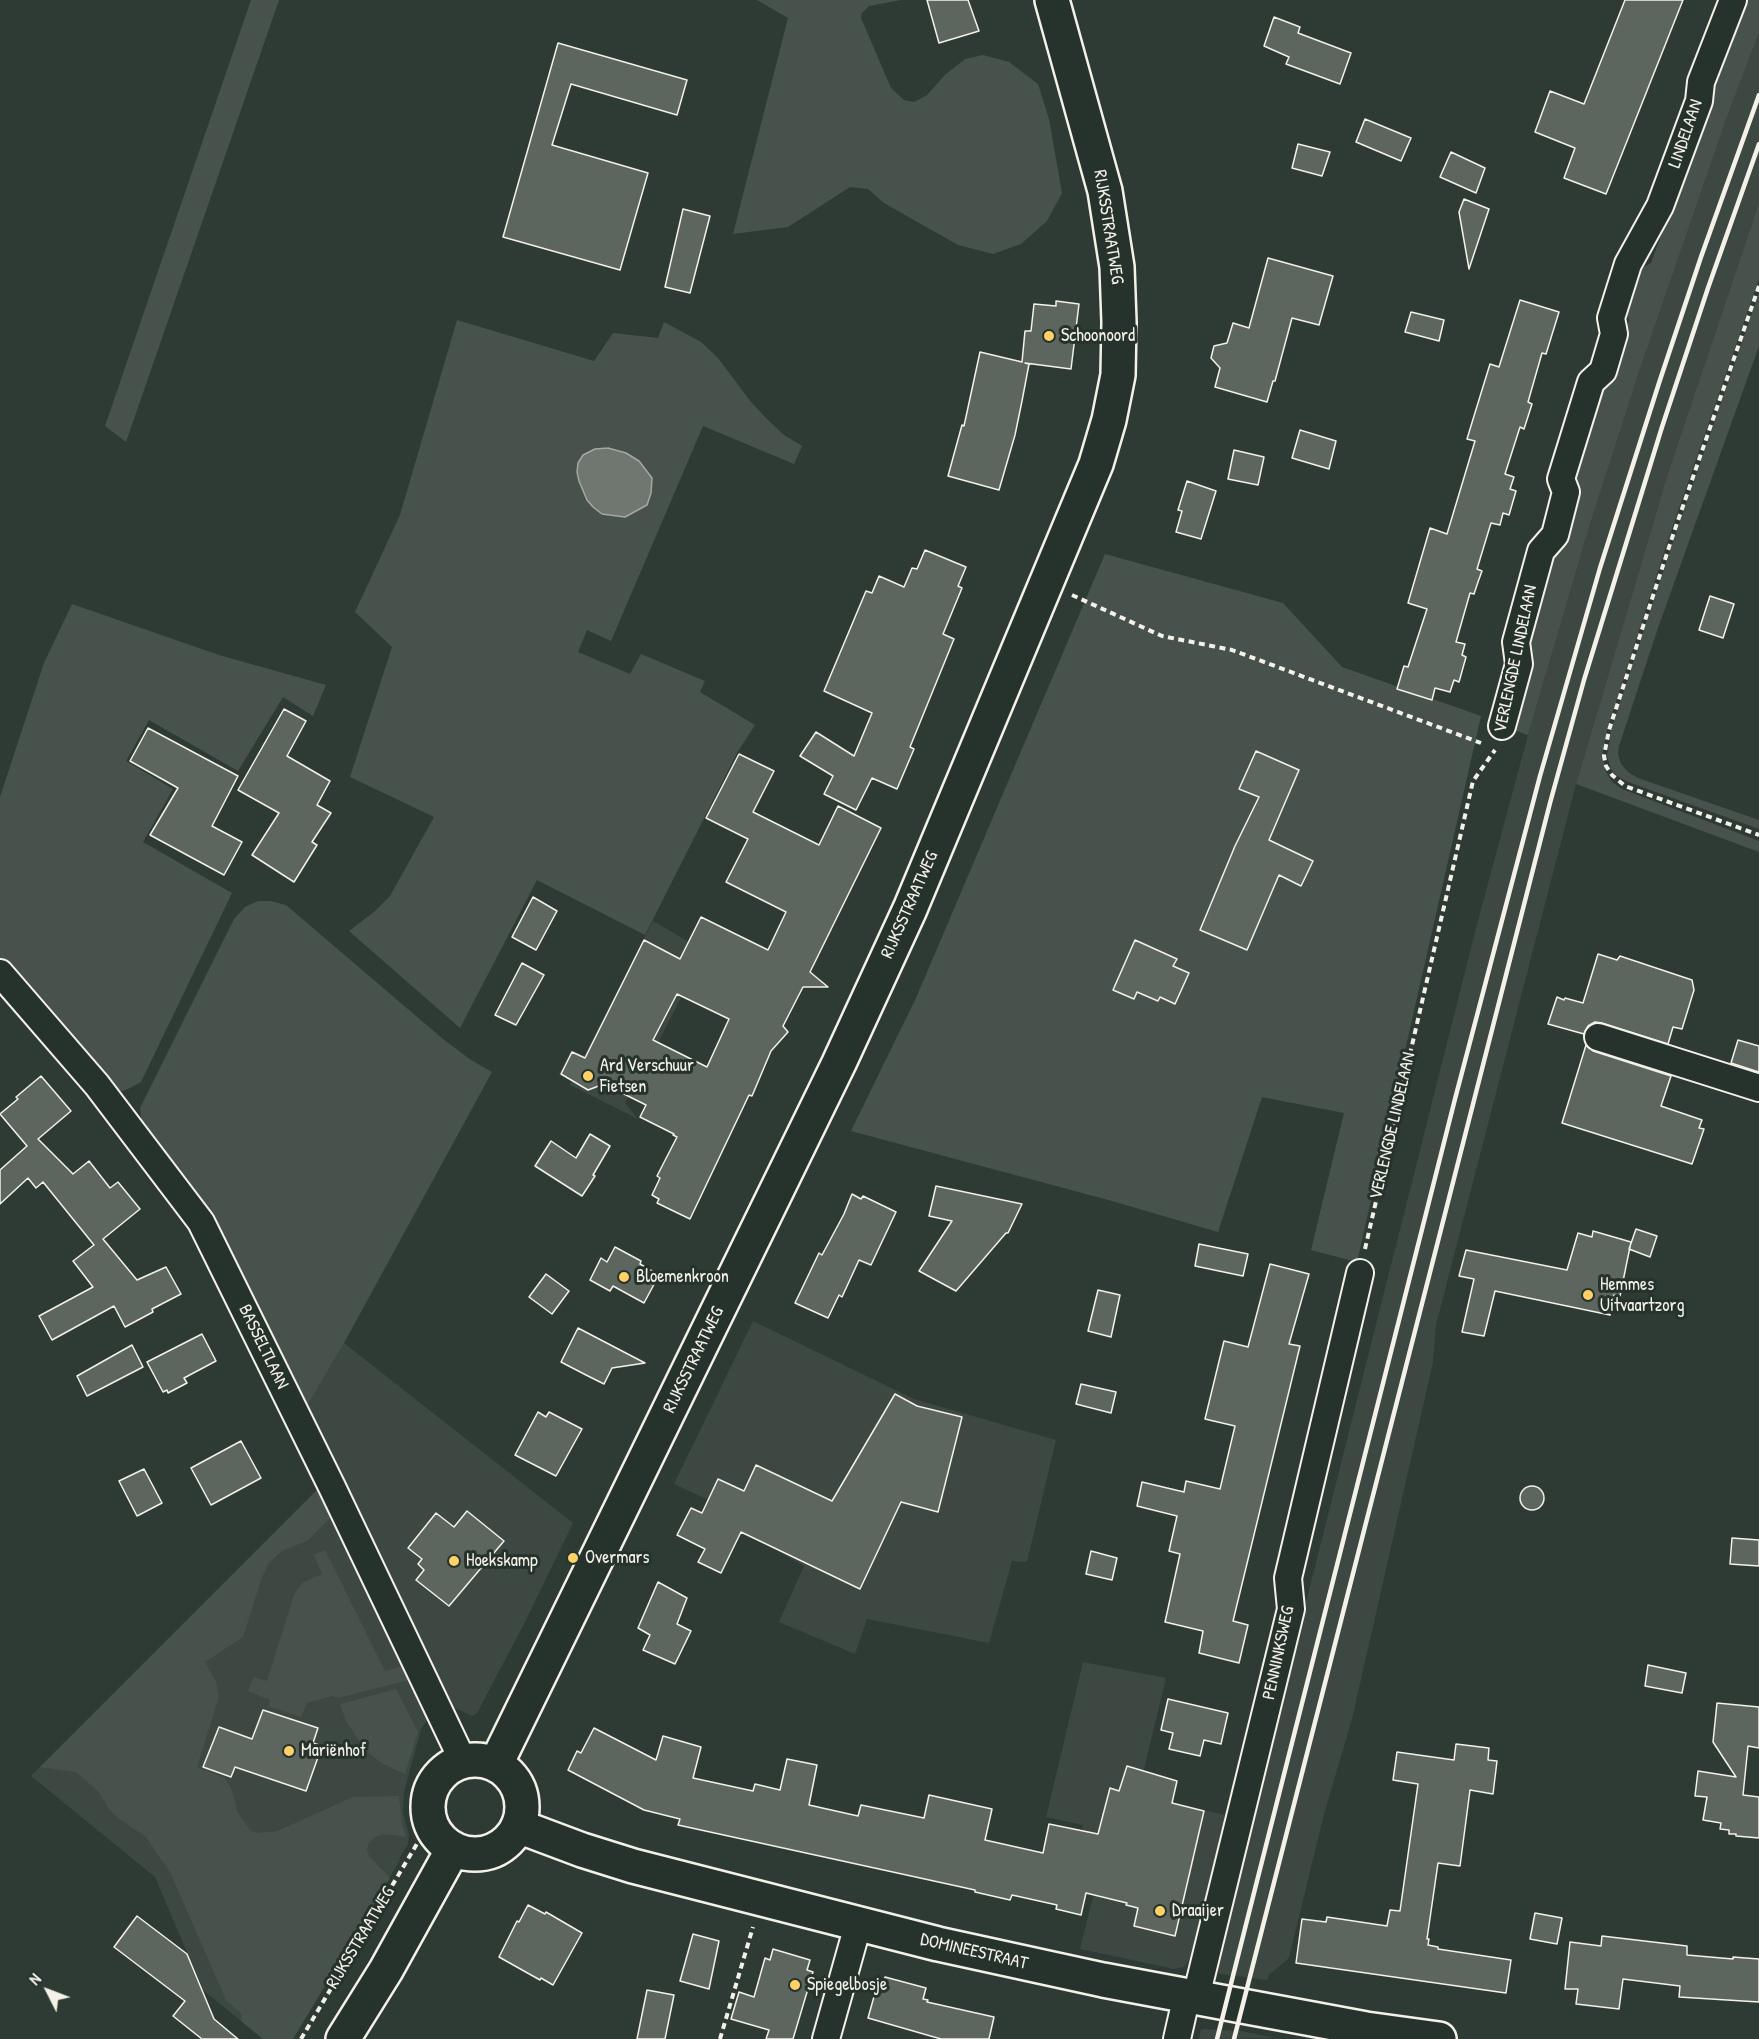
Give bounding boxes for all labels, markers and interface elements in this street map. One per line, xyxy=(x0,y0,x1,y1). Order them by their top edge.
street label: LINDELAAN xyxy=(1664,97,1708,171)
street label: RIJKSSTRAATWEG xyxy=(1088,168,1128,286)
place label: Schoonoord xyxy=(1061,325,1135,347)
marker: Schoonoord xyxy=(1042,329,1056,343)
street label: VERLENGDE LINDELAAN xyxy=(1490,583,1542,735)
street label: RIJKSSTRAATWEG xyxy=(877,848,943,962)
street label: VERLENGDE LINDELAAN xyxy=(1366,1050,1420,1202)
place label: Ard Verschuur Fietsen xyxy=(600,1055,694,1098)
marker: Ard Verschuur Fietsen xyxy=(581,1069,595,1083)
place label: Bloemenkroon xyxy=(636,1266,729,1288)
marker: Bloemenkroon xyxy=(617,1270,631,1284)
place label: Hemmes Uitvaartzorg xyxy=(1600,1274,1684,1316)
marker: Hemmes Uitvaartzorg xyxy=(1581,1288,1595,1302)
street label: BASSELTLAAN xyxy=(233,1301,293,1393)
street label: RIJKSSTRAATWEG xyxy=(659,1303,729,1417)
place label: Overmars xyxy=(585,1547,649,1569)
place label: Hoekskamp xyxy=(466,1550,538,1572)
marker: Overmars xyxy=(566,1551,580,1565)
marker: Hoekskamp xyxy=(447,1554,461,1568)
street label: PENNINKSWEG xyxy=(1259,1604,1299,1702)
place label: Mariënhof xyxy=(301,1740,366,1762)
marker: Mariënhof xyxy=(282,1744,296,1758)
street label: RIJKSSTRAATWEG xyxy=(322,1883,400,1993)
place label: Draaijer xyxy=(1172,1900,1224,1922)
marker: Draaijer xyxy=(1153,1904,1167,1918)
street label: DOMINEESTRAAT xyxy=(918,1929,1030,1975)
north arrow xyxy=(18,1961,78,2021)
text: N xyxy=(24,1968,46,1989)
place label: Spiegelbosje xyxy=(807,1974,887,1996)
marker: Spiegelbosje xyxy=(788,1978,802,1992)

